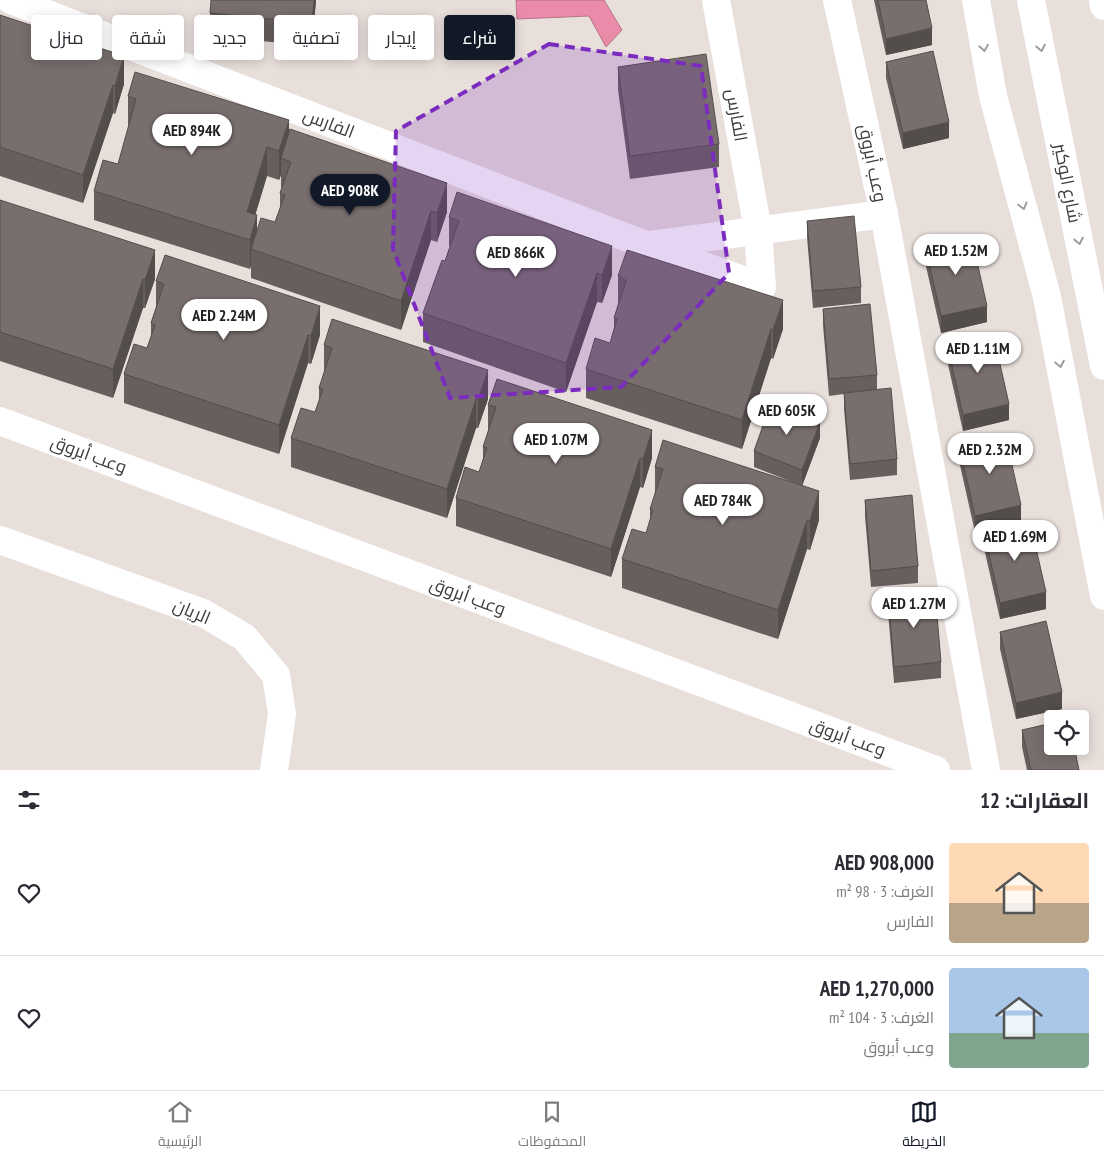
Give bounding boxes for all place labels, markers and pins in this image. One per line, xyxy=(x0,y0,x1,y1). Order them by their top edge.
pin: AED 894K xyxy=(140,114,244,156)
pin: AED 908K xyxy=(298,174,402,216)
pin: AED 1.52M xyxy=(899,234,1013,276)
pin: AED 866K xyxy=(464,236,568,278)
pin: AED 2.24M xyxy=(167,298,281,341)
pin: AED 1.11M xyxy=(921,332,1035,374)
pin: AED 605K xyxy=(735,394,839,436)
pin: AED 1.07M xyxy=(499,422,613,465)
pin: AED 2.32M xyxy=(933,432,1047,475)
pin: AED 784K xyxy=(671,484,775,526)
pin: AED 1.69M xyxy=(958,520,1072,562)
pin: AED 1.27M xyxy=(857,586,971,629)

